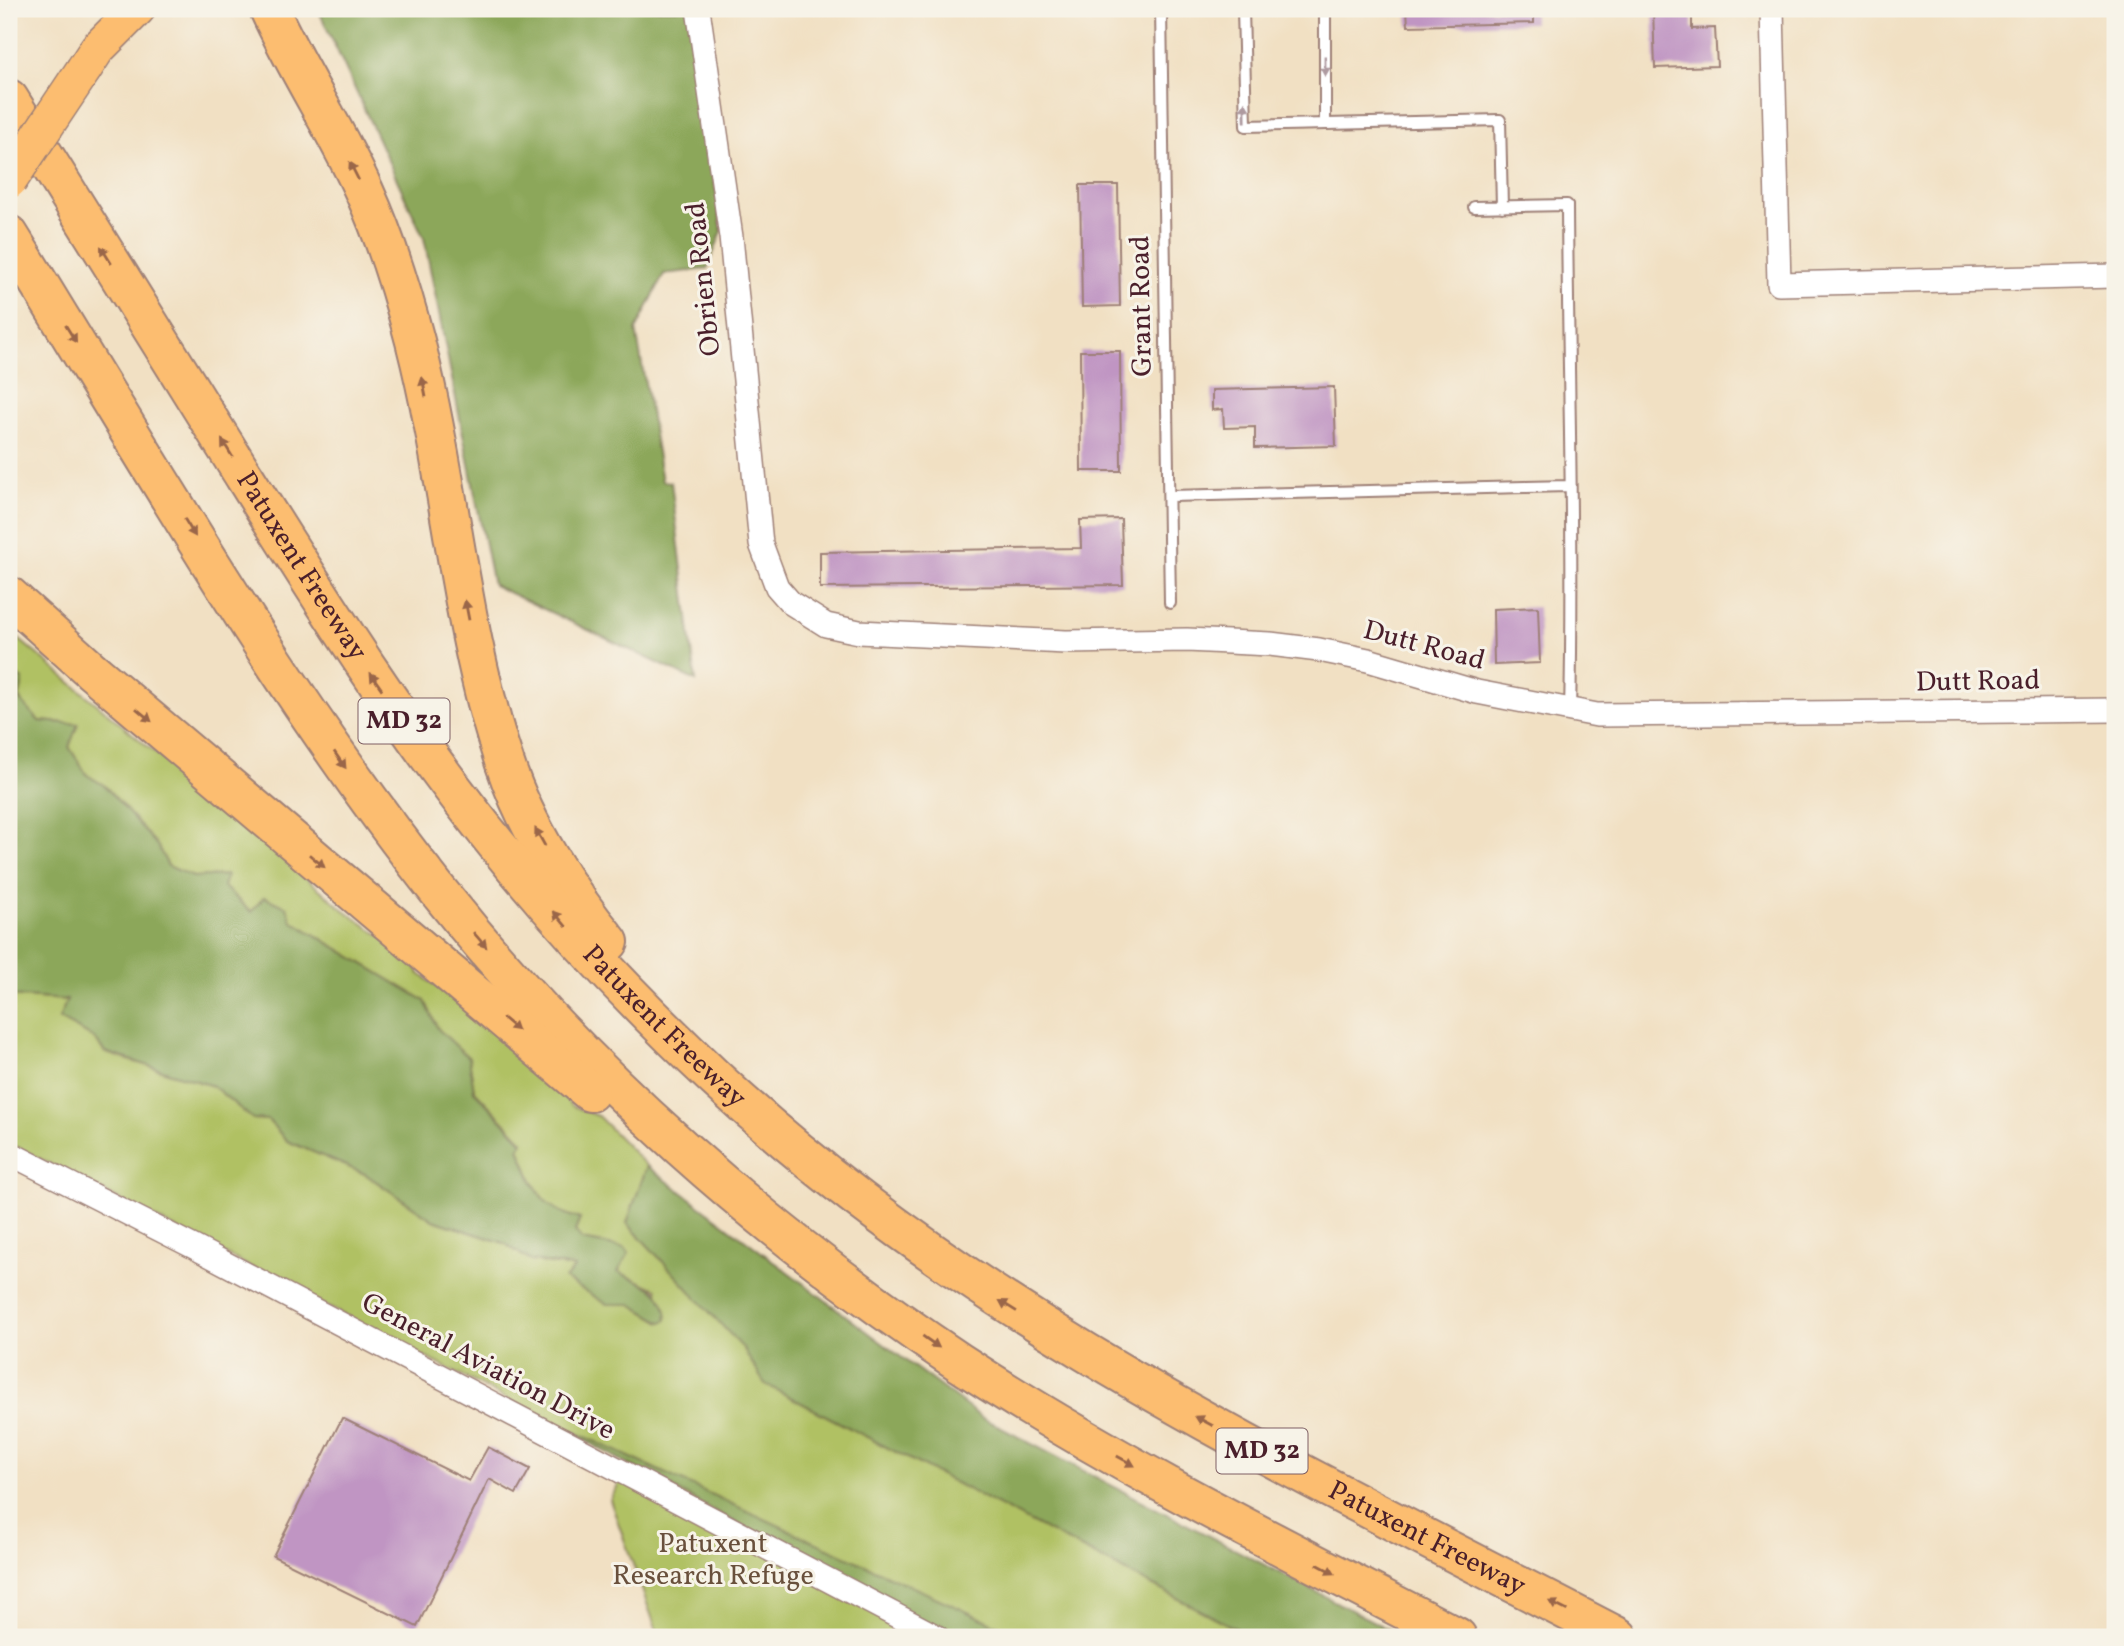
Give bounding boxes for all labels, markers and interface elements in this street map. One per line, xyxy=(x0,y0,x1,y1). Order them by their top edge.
one-way arrow xyxy=(1319,56,1331,78)
one-way arrow xyxy=(1239,101,1251,123)
one-way arrow xyxy=(349,161,360,181)
street label: Obrien Road xyxy=(677,200,731,358)
street label: Grant Road xyxy=(1121,235,1163,377)
one-way arrow xyxy=(100,245,113,265)
one-way arrow xyxy=(64,325,77,344)
one-way arrow xyxy=(418,376,429,398)
one-way arrow xyxy=(220,438,233,458)
street label: Patuxent Freeway xyxy=(226,464,377,668)
one-way arrow xyxy=(184,518,197,537)
one-way arrow xyxy=(461,599,472,621)
street label: Dutt Road xyxy=(1359,611,1489,681)
street label: Dutt Road xyxy=(1915,661,2041,703)
one-way arrow xyxy=(369,672,383,690)
road number: MD 32 xyxy=(358,698,450,744)
one-way arrow xyxy=(134,707,152,722)
one-way arrow xyxy=(333,751,347,769)
one-way arrow xyxy=(534,827,546,846)
one-way arrow xyxy=(309,853,326,868)
one-way arrow xyxy=(552,910,567,928)
one-way arrow xyxy=(472,931,487,948)
street label: Patuxent Freeway xyxy=(573,936,755,1117)
one-way arrow xyxy=(501,1016,519,1032)
street label: General Aviation Drive xyxy=(354,1284,622,1450)
one-way arrow xyxy=(999,1299,1018,1312)
one-way arrow xyxy=(921,1336,941,1349)
one-way arrow xyxy=(1194,1415,1214,1427)
road number: MD 32 xyxy=(1216,1428,1308,1474)
one-way arrow xyxy=(1116,1455,1135,1467)
street label: Patuxent Freeway xyxy=(1321,1471,1533,1606)
park label: Patuxent Research Refuge xyxy=(612,1525,814,1596)
one-way arrow xyxy=(1316,1563,1336,1575)
one-way arrow xyxy=(1548,1600,1568,1611)

